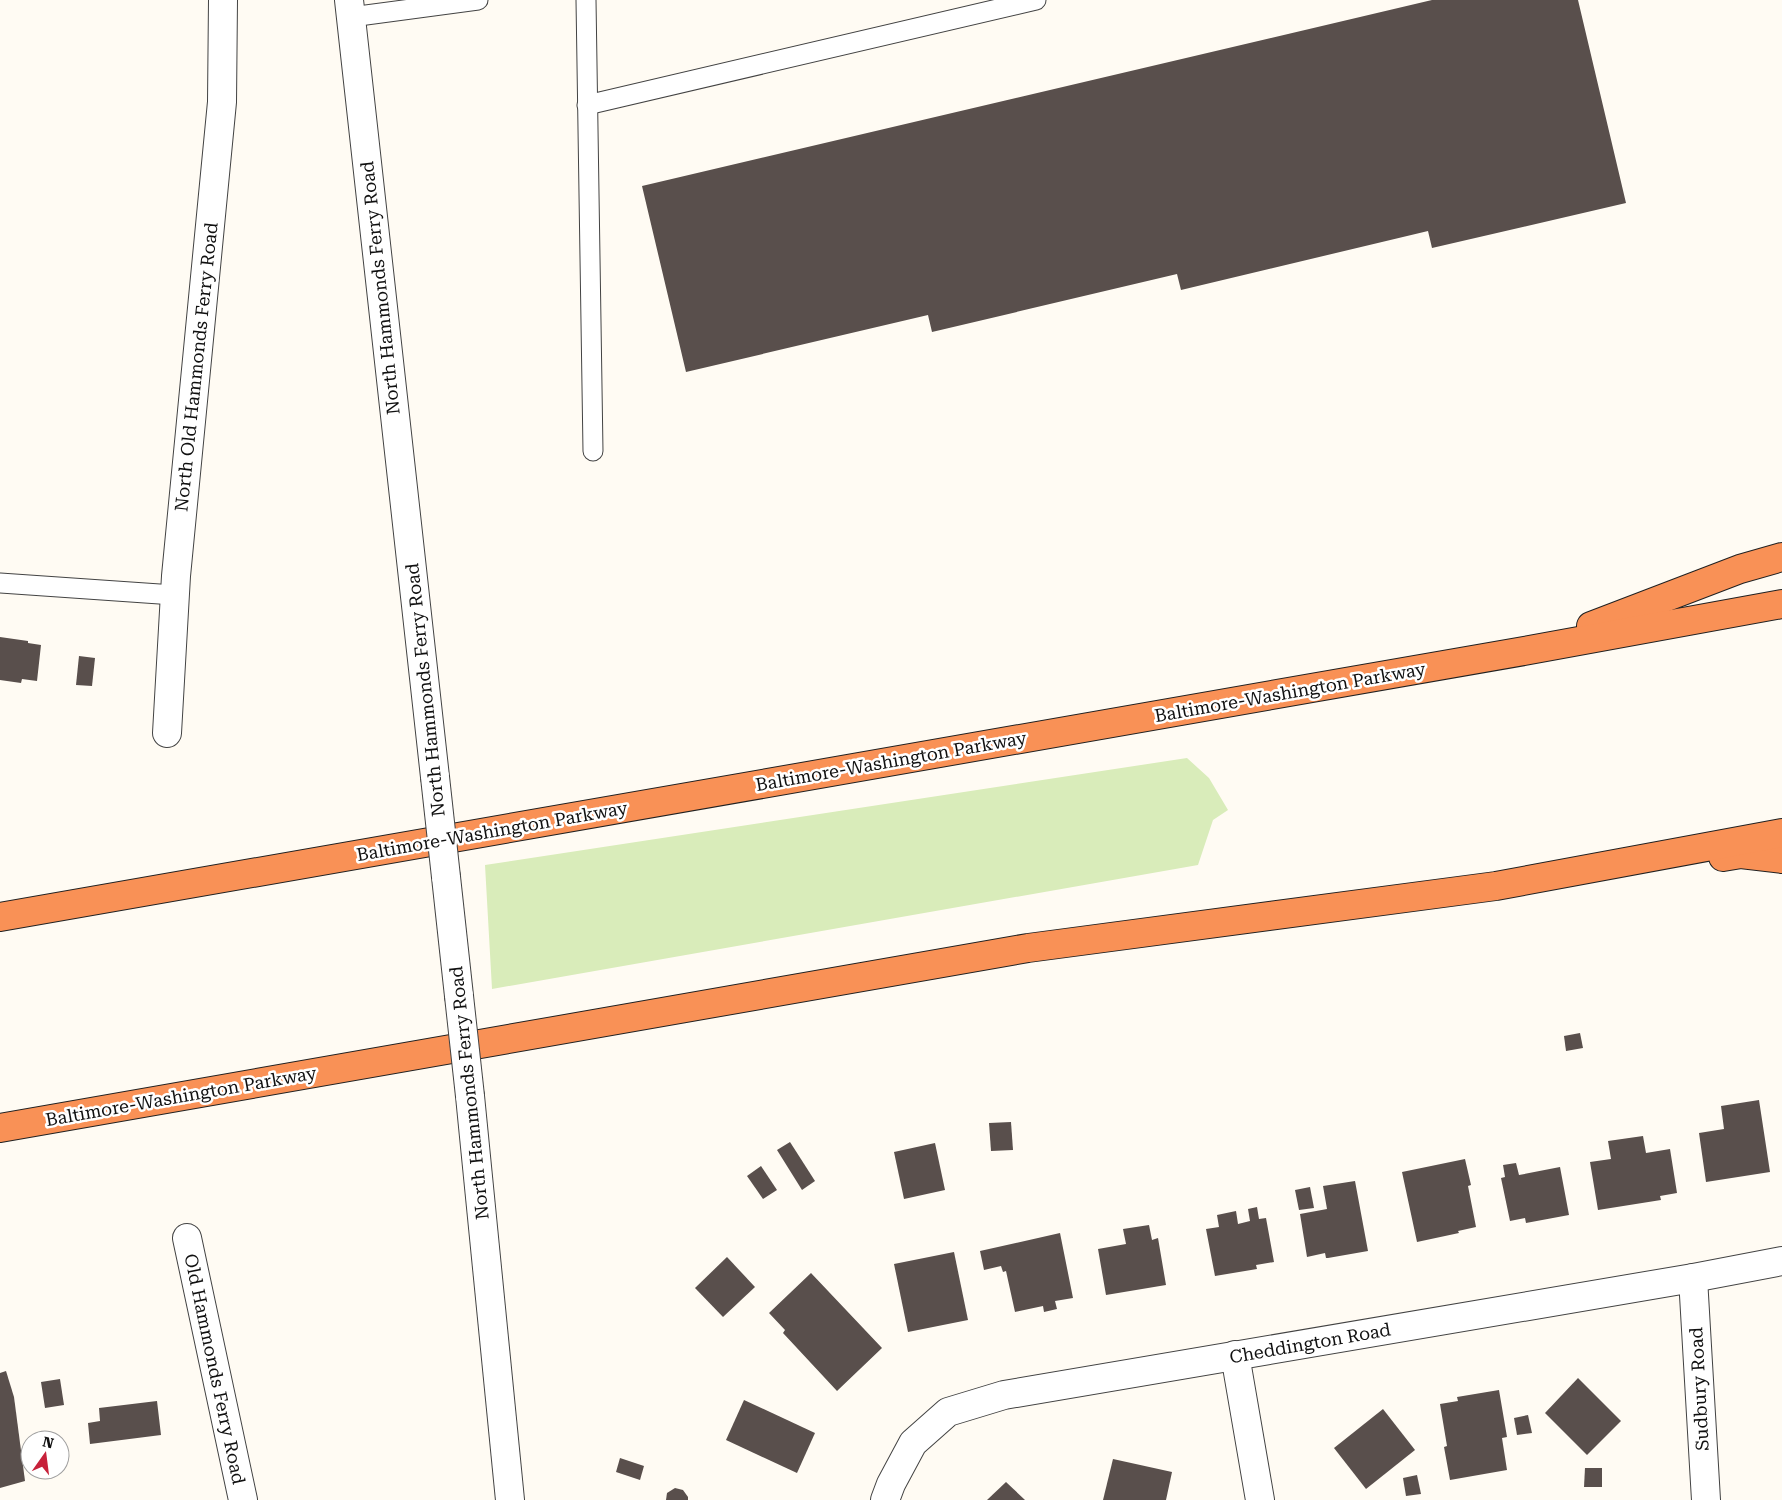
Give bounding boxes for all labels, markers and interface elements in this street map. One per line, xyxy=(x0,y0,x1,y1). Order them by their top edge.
street label: North Hammonds Ferry Road xyxy=(356,160,404,416)
street label: North Old Hammonds Ferry Road xyxy=(170,221,222,513)
street label: North Hammonds Ferry Road xyxy=(401,562,449,818)
street label: Baltimore-Washington Parkway xyxy=(1153,658,1427,726)
street label: Baltimore-Washington Parkway xyxy=(754,727,1028,795)
street label: Baltimore-Washington Parkway xyxy=(355,797,629,865)
street label: North Hammonds Ferry Road xyxy=(445,965,493,1221)
street label: Baltimore-Washington Parkway xyxy=(44,1062,318,1130)
street label: Old Hammonds Ferry Road xyxy=(180,1252,250,1487)
street label: Cheddington Road xyxy=(1228,1318,1393,1368)
street label: Sudbury Road xyxy=(1685,1326,1713,1451)
north arrow xyxy=(20,1430,70,1480)
text: N xyxy=(41,1433,56,1452)

